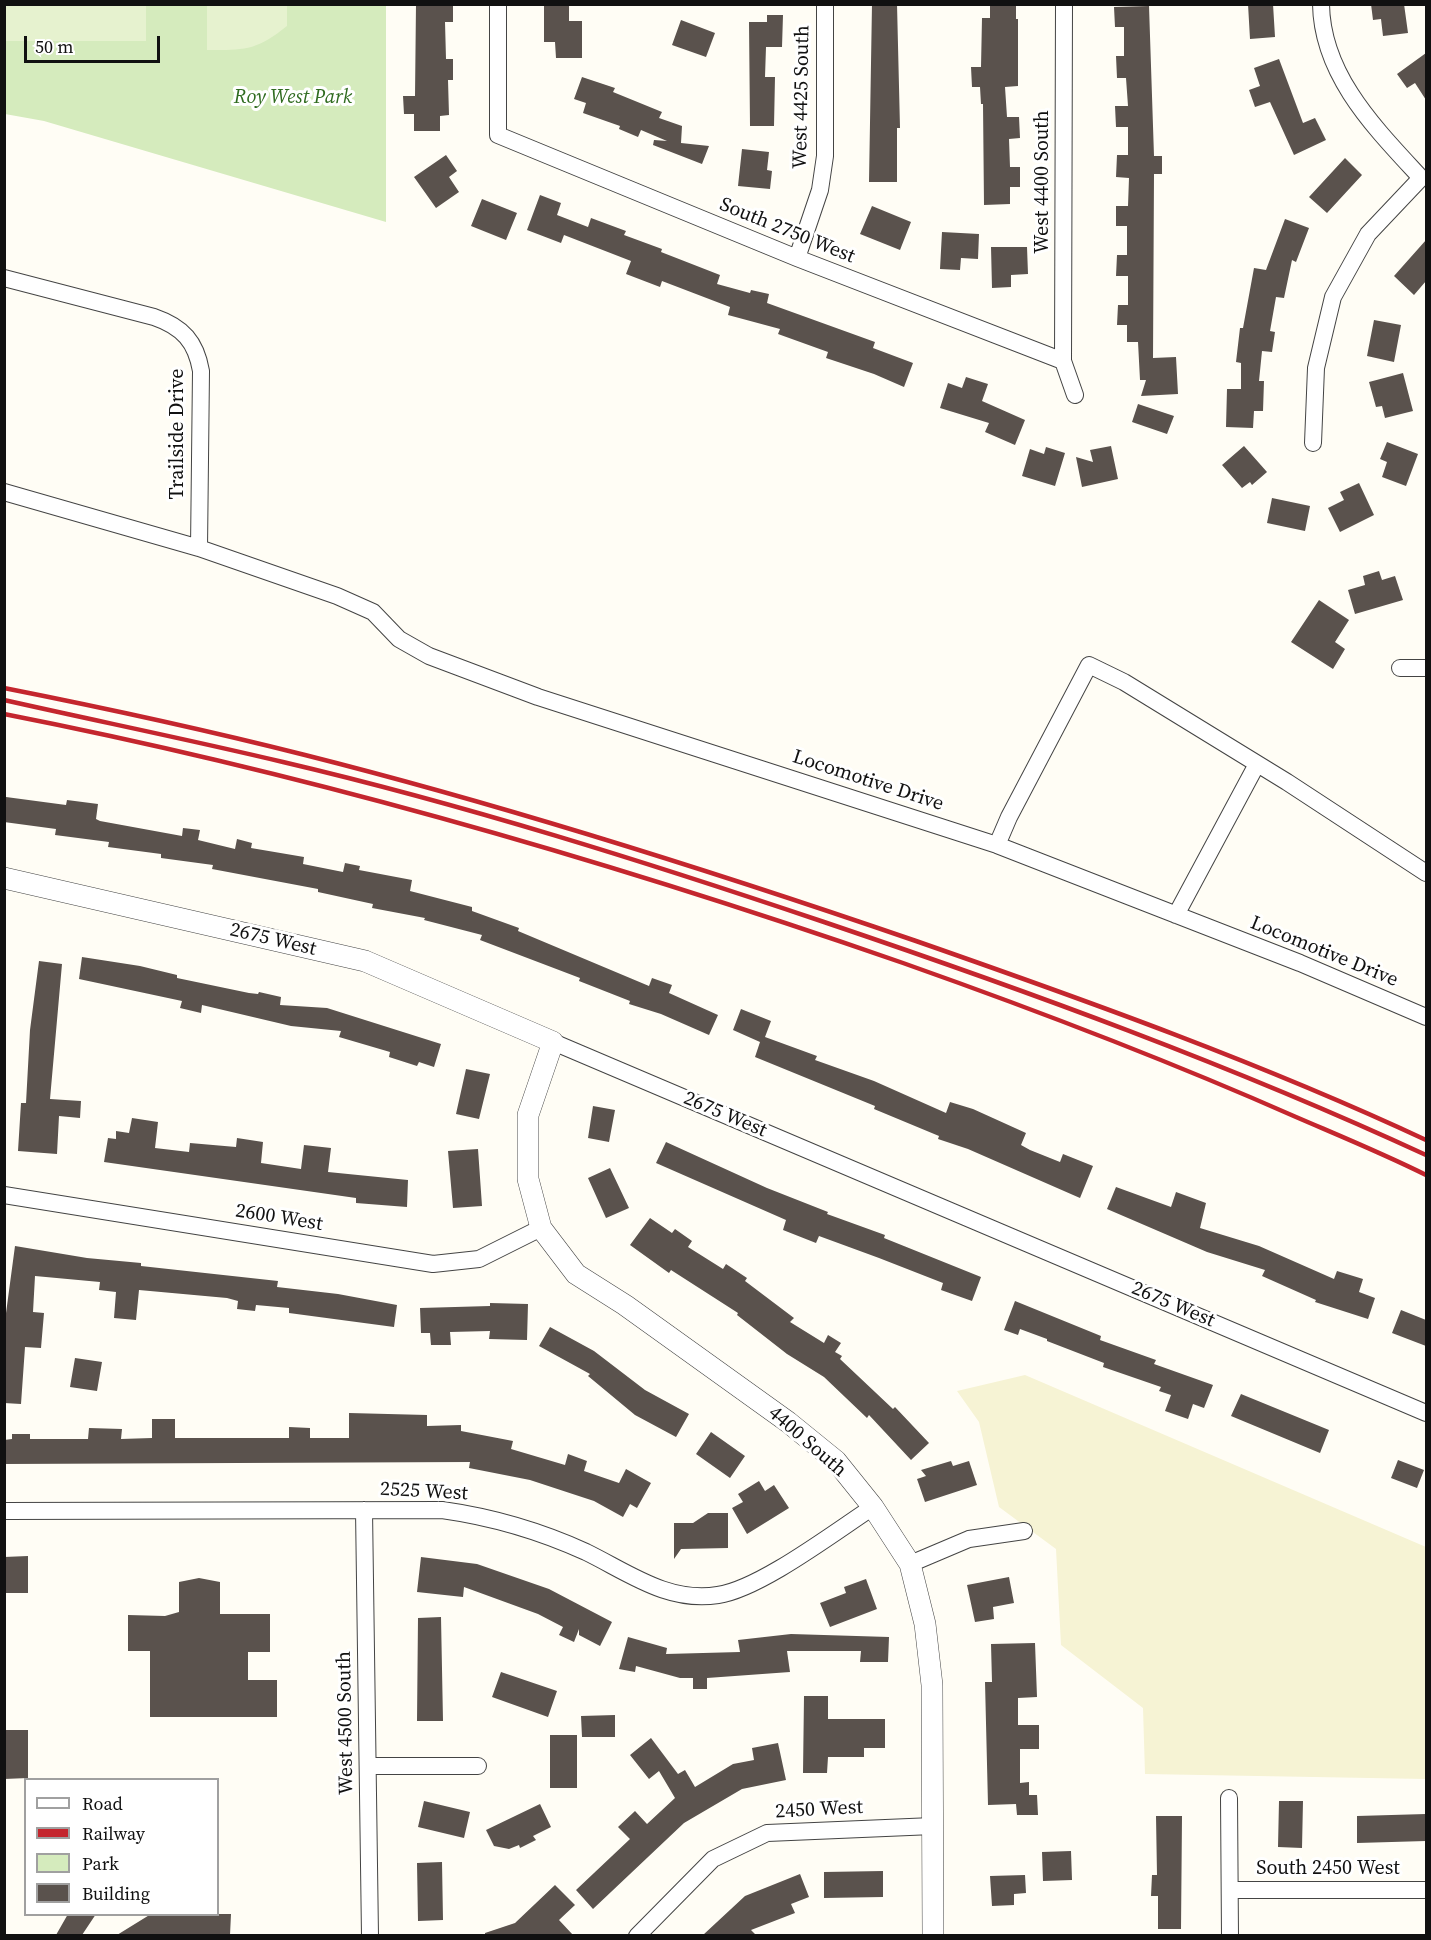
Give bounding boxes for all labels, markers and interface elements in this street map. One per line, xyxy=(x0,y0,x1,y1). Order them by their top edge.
scale bar xyxy=(27,24,164,62)
street label: West 4425 South xyxy=(789,25,815,169)
text: 50 m xyxy=(35,34,73,59)
park label: Roy West Park xyxy=(234,86,352,110)
street label: West 4400 South xyxy=(1031,110,1055,254)
street label: South 2750 West xyxy=(716,193,858,269)
street label: Trailside Drive xyxy=(166,369,190,499)
street label: Locomotive Drive xyxy=(789,745,947,817)
street label: Locomotive Drive xyxy=(1247,911,1401,993)
street label: 2675 West xyxy=(227,918,319,962)
street label: 2675 West xyxy=(680,1087,770,1143)
street label: 2600 West xyxy=(234,1199,324,1237)
street label: 2675 West xyxy=(1128,1277,1218,1333)
street label: 4400 South xyxy=(763,1401,851,1483)
street label: 2525 West xyxy=(380,1478,468,1506)
street label: West 4500 South xyxy=(333,1651,359,1795)
legend xyxy=(24,1778,219,1916)
text: Road xyxy=(82,1791,123,1816)
street label: 2450 West xyxy=(775,1796,863,1824)
text: Railway xyxy=(82,1821,145,1846)
text: Park xyxy=(82,1851,119,1876)
street label: South 2450 West xyxy=(1256,1857,1400,1881)
text: Building xyxy=(82,1881,150,1906)

